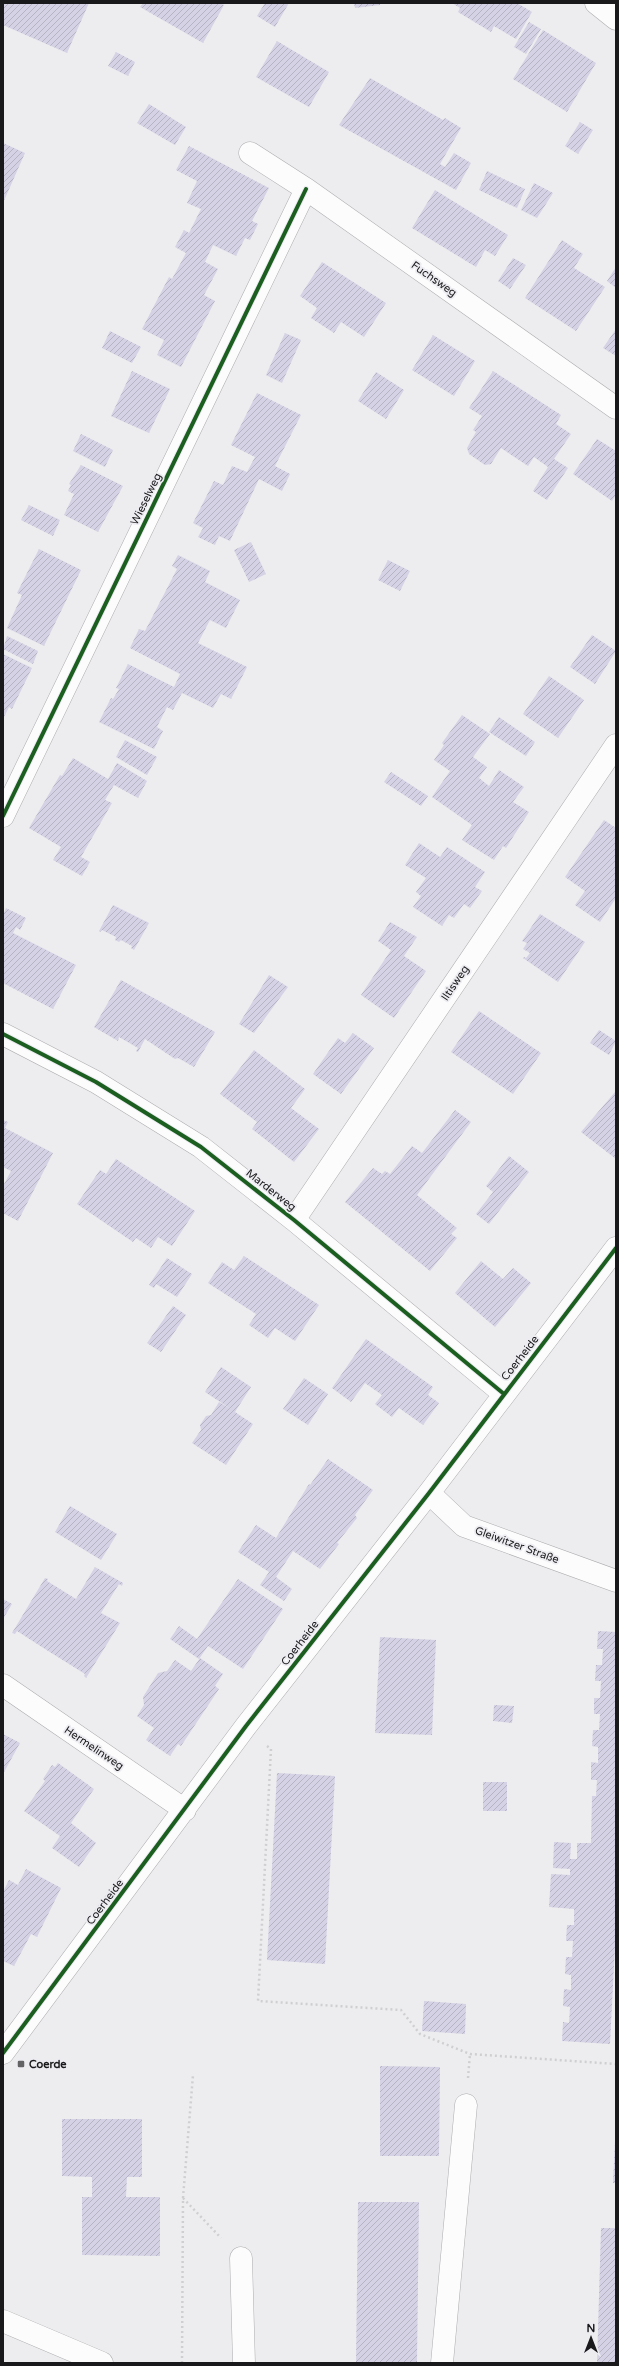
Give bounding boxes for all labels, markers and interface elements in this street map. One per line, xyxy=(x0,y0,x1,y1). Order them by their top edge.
street label: Fuchsweg xyxy=(409,259,459,299)
street label: Wieselweg xyxy=(128,471,164,527)
street label: Iltisweg xyxy=(438,963,472,1003)
street label: Marderweg xyxy=(243,1166,299,1214)
street label: Coerheide xyxy=(498,1333,542,1383)
street label: Gleiwitzer Straße xyxy=(473,1524,561,1566)
street label: Coerheide xyxy=(278,1618,322,1668)
street label: Hermelinweg xyxy=(62,1723,126,1773)
street label: Coerheide xyxy=(84,1877,126,1927)
place label: Coerde xyxy=(29,2058,67,2071)
marker: Coerde xyxy=(16,2059,26,2069)
north arrow xyxy=(571,2318,611,2358)
text: N xyxy=(587,2322,595,2335)

